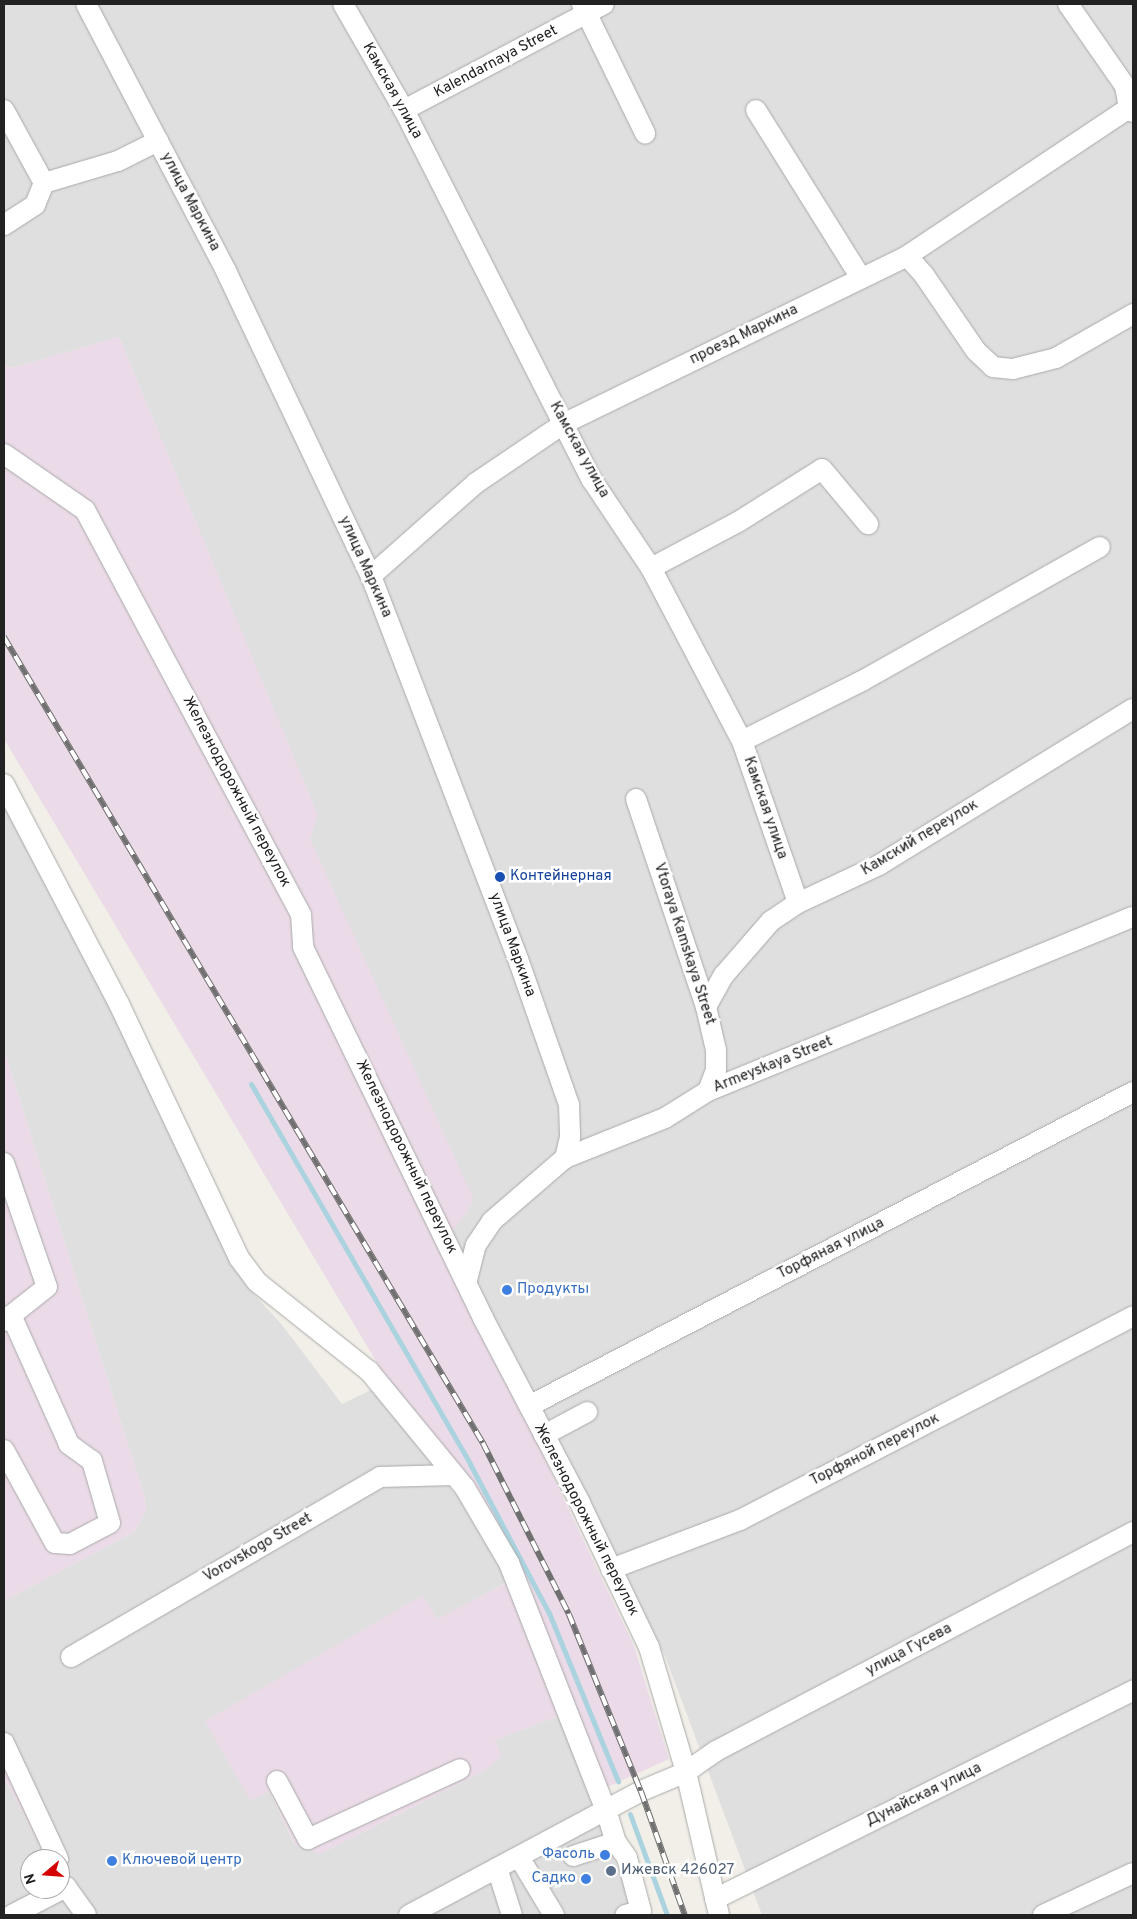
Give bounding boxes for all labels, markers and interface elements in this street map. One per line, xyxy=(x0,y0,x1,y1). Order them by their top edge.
street label: Kalendarnaya Street xyxy=(431,22,561,102)
street label: Камская улица xyxy=(358,40,426,142)
street label: улица Маркина xyxy=(156,150,224,254)
street label: проезд Маркина xyxy=(687,301,801,369)
street label: Камская улица xyxy=(545,399,613,501)
street label: улица Маркина xyxy=(335,513,395,621)
street label: Железнодорожный переулок xyxy=(178,693,294,891)
street label: Камская улица xyxy=(739,754,791,862)
street label: Камский переулок xyxy=(858,796,982,880)
street label: Vtoraya Kamskaya Street xyxy=(649,861,719,1027)
place label: Контейнерная xyxy=(510,868,612,886)
marker: Контейнерная xyxy=(494,871,506,883)
street label: улица Маркина xyxy=(485,891,539,999)
street label: Armeyskaya Street xyxy=(711,1033,835,1097)
street label: Железнодорожный переулок xyxy=(351,1057,461,1257)
street label: Торфяная улица xyxy=(775,1214,887,1284)
place label: Продукты xyxy=(517,1281,589,1299)
marker: Продукты xyxy=(501,1284,513,1296)
street label: Торфяной переулок xyxy=(807,1410,943,1490)
street label: Железнодорожный переулок xyxy=(529,1421,643,1619)
street label: Vorovskogo Street xyxy=(200,1510,316,1586)
street label: улица Гусева xyxy=(863,1620,955,1680)
street label: Дунайская улица xyxy=(863,1759,985,1831)
place label: Фасоль xyxy=(542,1846,595,1864)
north arrow xyxy=(20,1849,70,1899)
marker: Фасоль xyxy=(599,1849,611,1861)
place label: Ключевой центр xyxy=(122,1852,242,1870)
marker: Ключевой центр xyxy=(106,1855,118,1867)
place label: Ижевск 426027 xyxy=(621,1862,734,1880)
marker: Ижевск 426027 xyxy=(605,1865,617,1877)
place label: Садко xyxy=(531,1870,576,1888)
text: N xyxy=(22,1871,41,1886)
marker: Садко xyxy=(580,1873,592,1885)

